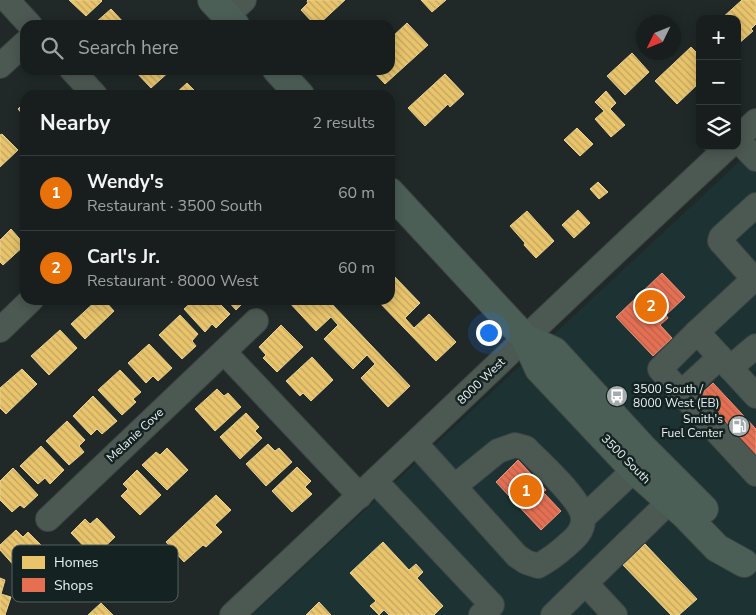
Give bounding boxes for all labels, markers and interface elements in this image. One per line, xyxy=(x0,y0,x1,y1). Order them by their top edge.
north arrow xyxy=(636,15,681,60)
map controls xyxy=(696,15,741,150)
button: + xyxy=(696,15,741,60)
search box xyxy=(20,20,395,75)
icon: search xyxy=(38,34,66,62)
text: Search here xyxy=(78,35,179,61)
button: − xyxy=(696,60,741,105)
button: layers xyxy=(696,105,741,150)
text: Nearby xyxy=(40,109,110,137)
text: 2 results xyxy=(313,112,375,134)
text: Wendy's xyxy=(87,169,164,195)
text: 1 xyxy=(51,182,61,204)
text: 60 m xyxy=(338,182,375,204)
text: Restaurant · 3500 South xyxy=(87,195,262,217)
text: Carl's Jr. xyxy=(87,244,160,270)
text: 2 xyxy=(51,257,61,279)
text: 60 m xyxy=(338,257,375,279)
text: Restaurant · 8000 West xyxy=(87,270,258,292)
pin: 2 xyxy=(635,287,667,325)
your location xyxy=(476,320,502,346)
street label: 8000 West xyxy=(454,354,509,408)
place label: 3500 South / 8000 West (EB) xyxy=(633,381,720,411)
bus stop icon: 3500 South / 8000 West (EB) xyxy=(605,384,629,408)
street label: Melanie Cove xyxy=(103,404,167,466)
place label: Smith's Fuel Center xyxy=(661,411,724,441)
fuel station icon: Smith's Fuel Center xyxy=(727,414,751,438)
street label: 3500 South xyxy=(598,431,654,487)
pin: 1 xyxy=(510,472,542,510)
legend xyxy=(12,545,178,602)
text: Homes xyxy=(54,553,99,572)
text: Shops xyxy=(54,576,94,595)

